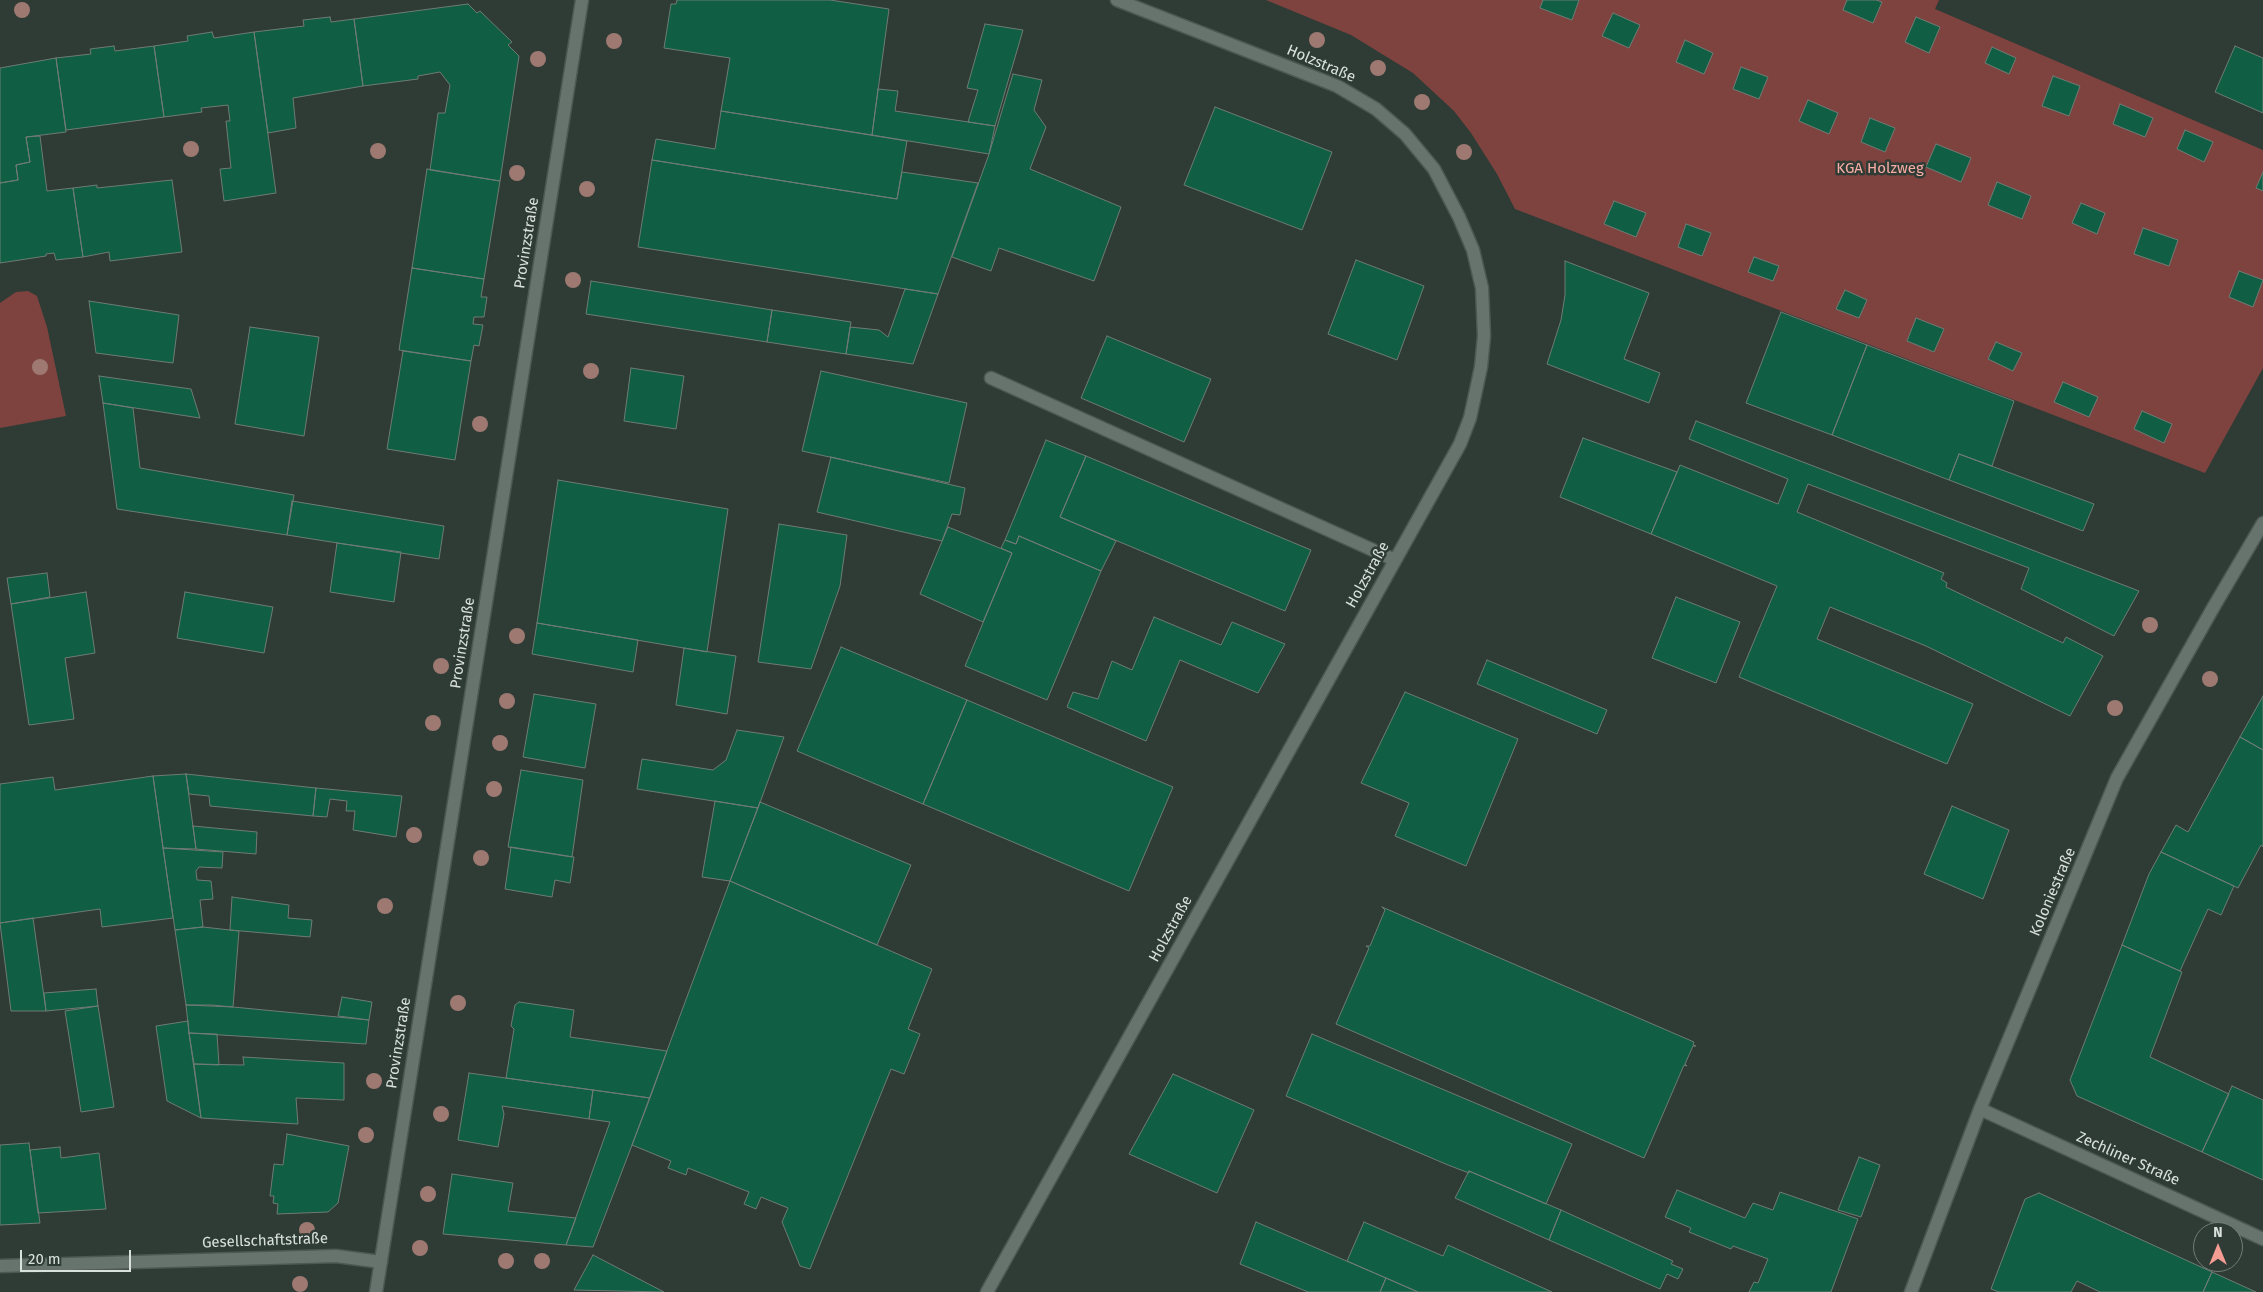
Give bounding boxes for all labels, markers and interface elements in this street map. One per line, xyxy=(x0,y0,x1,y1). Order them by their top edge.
street label: Holzstraße xyxy=(1284,41,1358,87)
park label: KGA Holzweg xyxy=(1836,160,1924,178)
street label: Provinzstraße xyxy=(511,196,543,290)
street label: Holzstraße xyxy=(1342,539,1394,611)
street label: Provinzstraße xyxy=(447,596,479,690)
street label: Koloniestraße xyxy=(2026,845,2080,939)
street label: Holzstraße xyxy=(1145,893,1197,965)
street label: Provinzstraße xyxy=(383,996,415,1090)
street label: Zechliner Straße xyxy=(2074,1128,2182,1190)
north arrow xyxy=(2193,1222,2243,1272)
text: N xyxy=(2213,1224,2223,1241)
street label: Gesellschaftstraße xyxy=(202,1230,328,1252)
scale bar xyxy=(22,1240,134,1272)
text: 20 m xyxy=(28,1250,61,1268)

